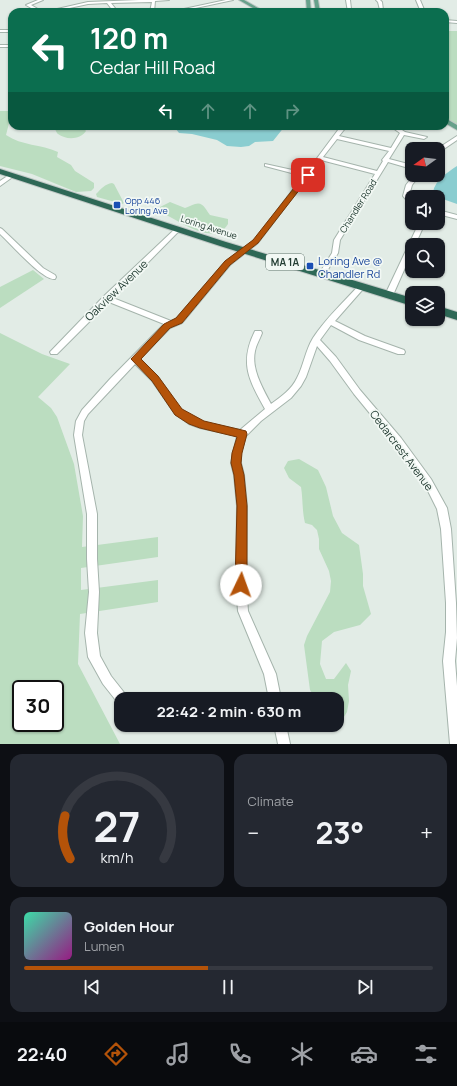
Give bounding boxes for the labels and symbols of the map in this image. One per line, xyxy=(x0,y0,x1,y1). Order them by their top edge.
north arrow xyxy=(405,142,445,182)
pin xyxy=(291,158,325,192)
street label: Chandler Road xyxy=(336,177,380,235)
place label: Opp 446 Loring Ave xyxy=(125,194,168,217)
marker: Opp 446 Loring Ave xyxy=(112,200,122,210)
street label: Loring Avenue xyxy=(179,212,239,242)
place label: Loring Ave @ Chandler Rd xyxy=(318,253,382,281)
road number: MA 1A xyxy=(266,254,304,270)
street label: Oakview Avenue xyxy=(81,256,151,324)
marker: Loring Ave @ Chandler Rd xyxy=(305,261,315,271)
street label: Cedarcrest Avenue xyxy=(367,407,438,494)
position arrow xyxy=(220,564,262,606)
speed limit sign: 30 xyxy=(12,680,64,732)

